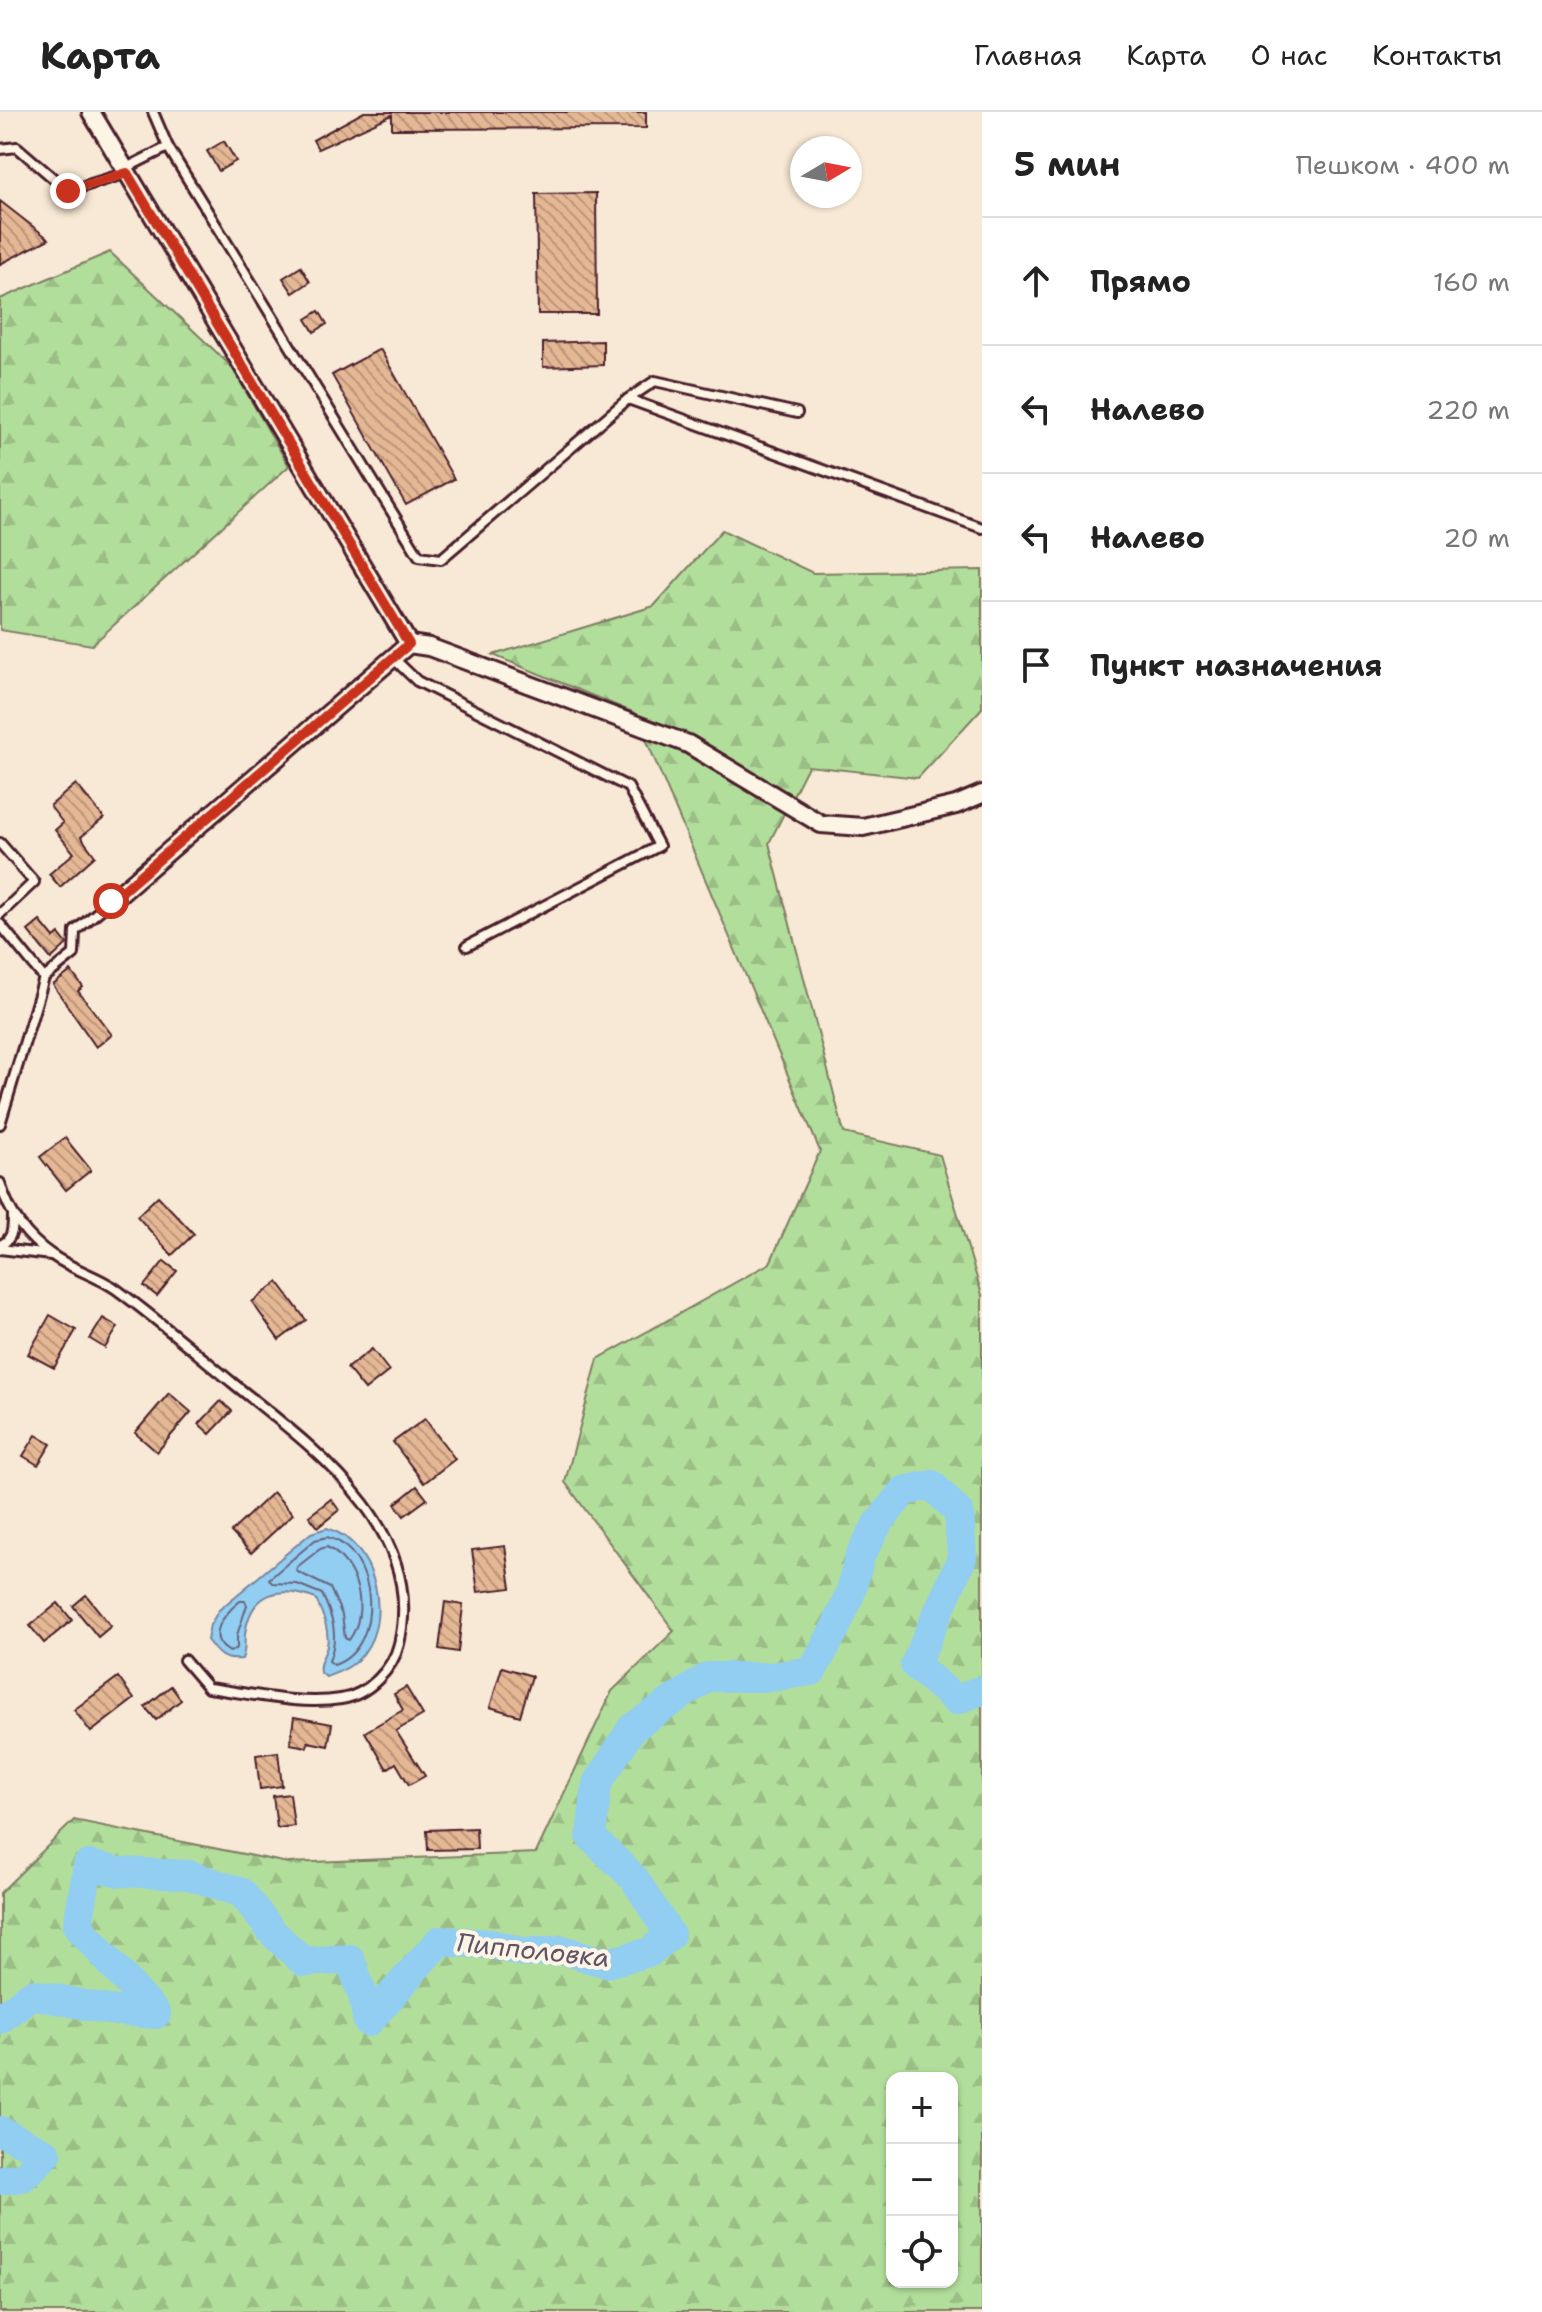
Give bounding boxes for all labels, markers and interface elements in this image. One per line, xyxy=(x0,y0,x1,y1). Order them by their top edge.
text: Карта xyxy=(40,30,160,81)
text: Главная xyxy=(974,36,1082,74)
text: Карта xyxy=(1126,36,1206,74)
text: О нас xyxy=(1250,36,1328,74)
text: Контакты xyxy=(1372,36,1502,74)
north arrow xyxy=(790,136,862,208)
text: 5 мин xyxy=(1014,141,1121,187)
text: Пешком · 400 m xyxy=(1296,147,1510,182)
route end xyxy=(50,173,86,209)
icon: ahead xyxy=(1014,259,1058,303)
text: Прямо xyxy=(1090,261,1191,302)
text: 160 m xyxy=(1433,264,1510,299)
icon: left xyxy=(1014,387,1058,431)
text: Налево xyxy=(1090,389,1205,430)
text: 220 m xyxy=(1426,392,1510,427)
icon: left xyxy=(1014,515,1058,559)
text: Налево xyxy=(1090,517,1205,558)
text: 20 m xyxy=(1443,520,1510,555)
icon: arrive xyxy=(1014,643,1058,687)
text: Пункт назначения xyxy=(1090,645,1382,686)
route start xyxy=(93,883,129,919)
water label: Пипполовка xyxy=(455,1924,611,1975)
map controls xyxy=(886,2072,958,2288)
button: + xyxy=(886,2072,958,2144)
button: − xyxy=(886,2144,958,2216)
button: locate xyxy=(886,2216,958,2288)

